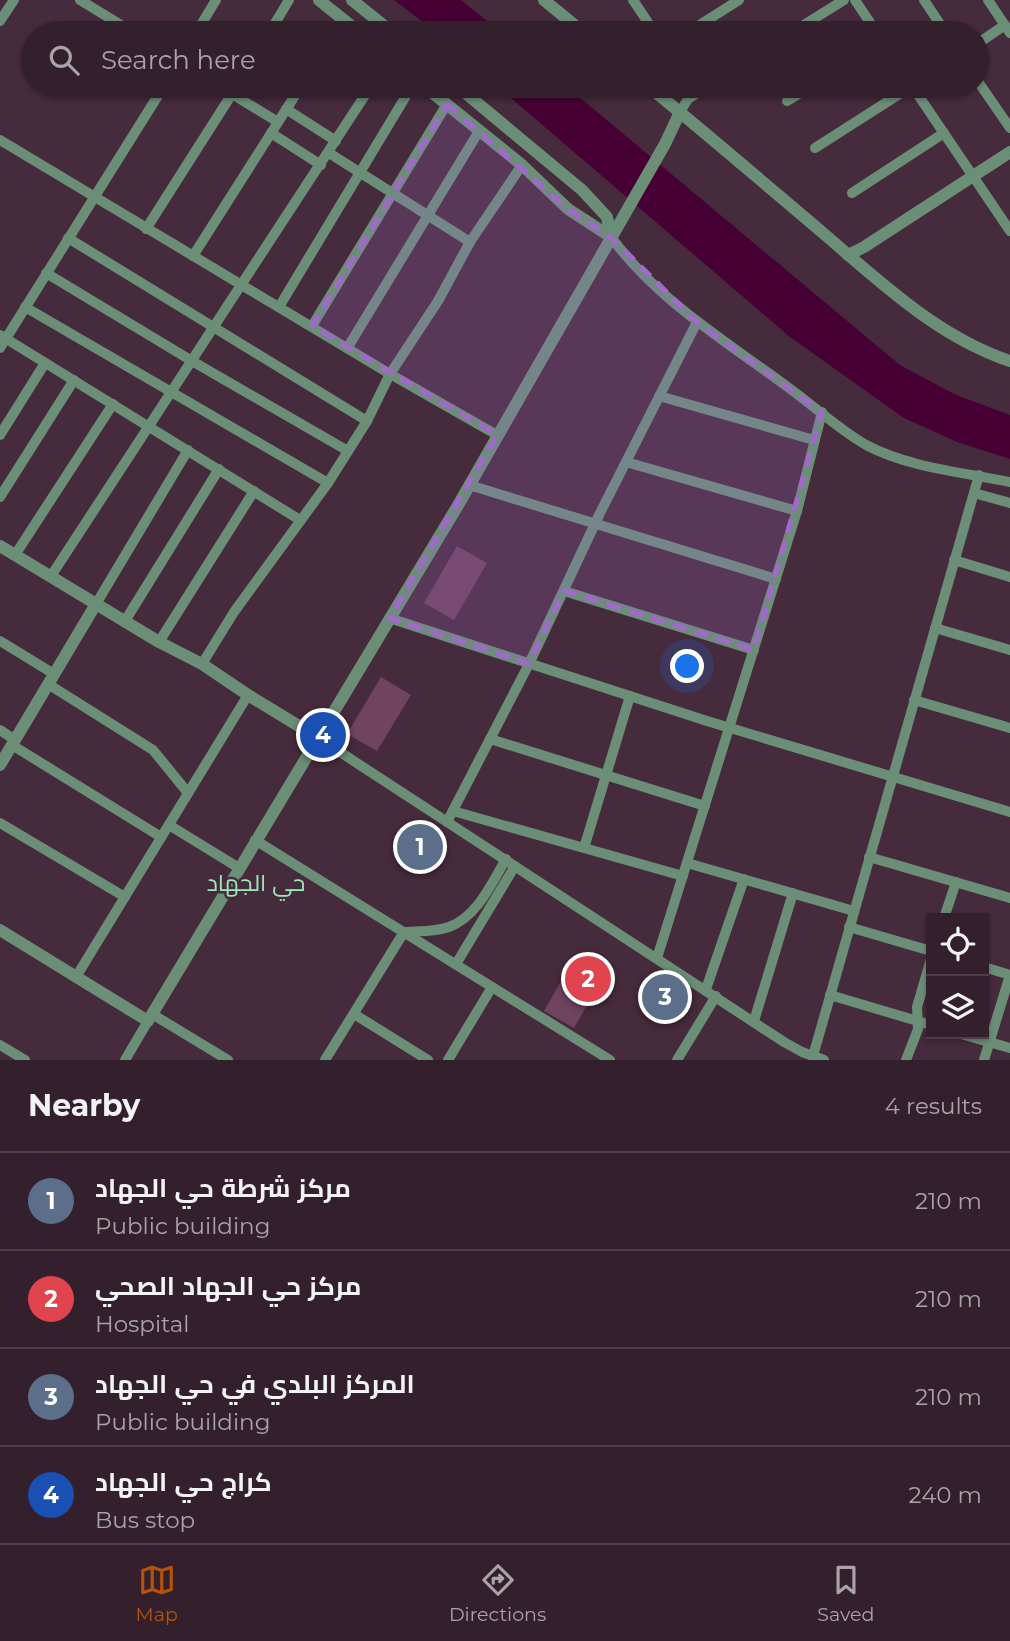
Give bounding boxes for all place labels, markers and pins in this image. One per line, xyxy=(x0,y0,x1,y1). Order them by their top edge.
pin: 4 xyxy=(300,709,346,761)
pin: 1 xyxy=(397,821,443,873)
pin: 2 xyxy=(565,953,611,1005)
pin: 3 xyxy=(642,971,688,1023)

